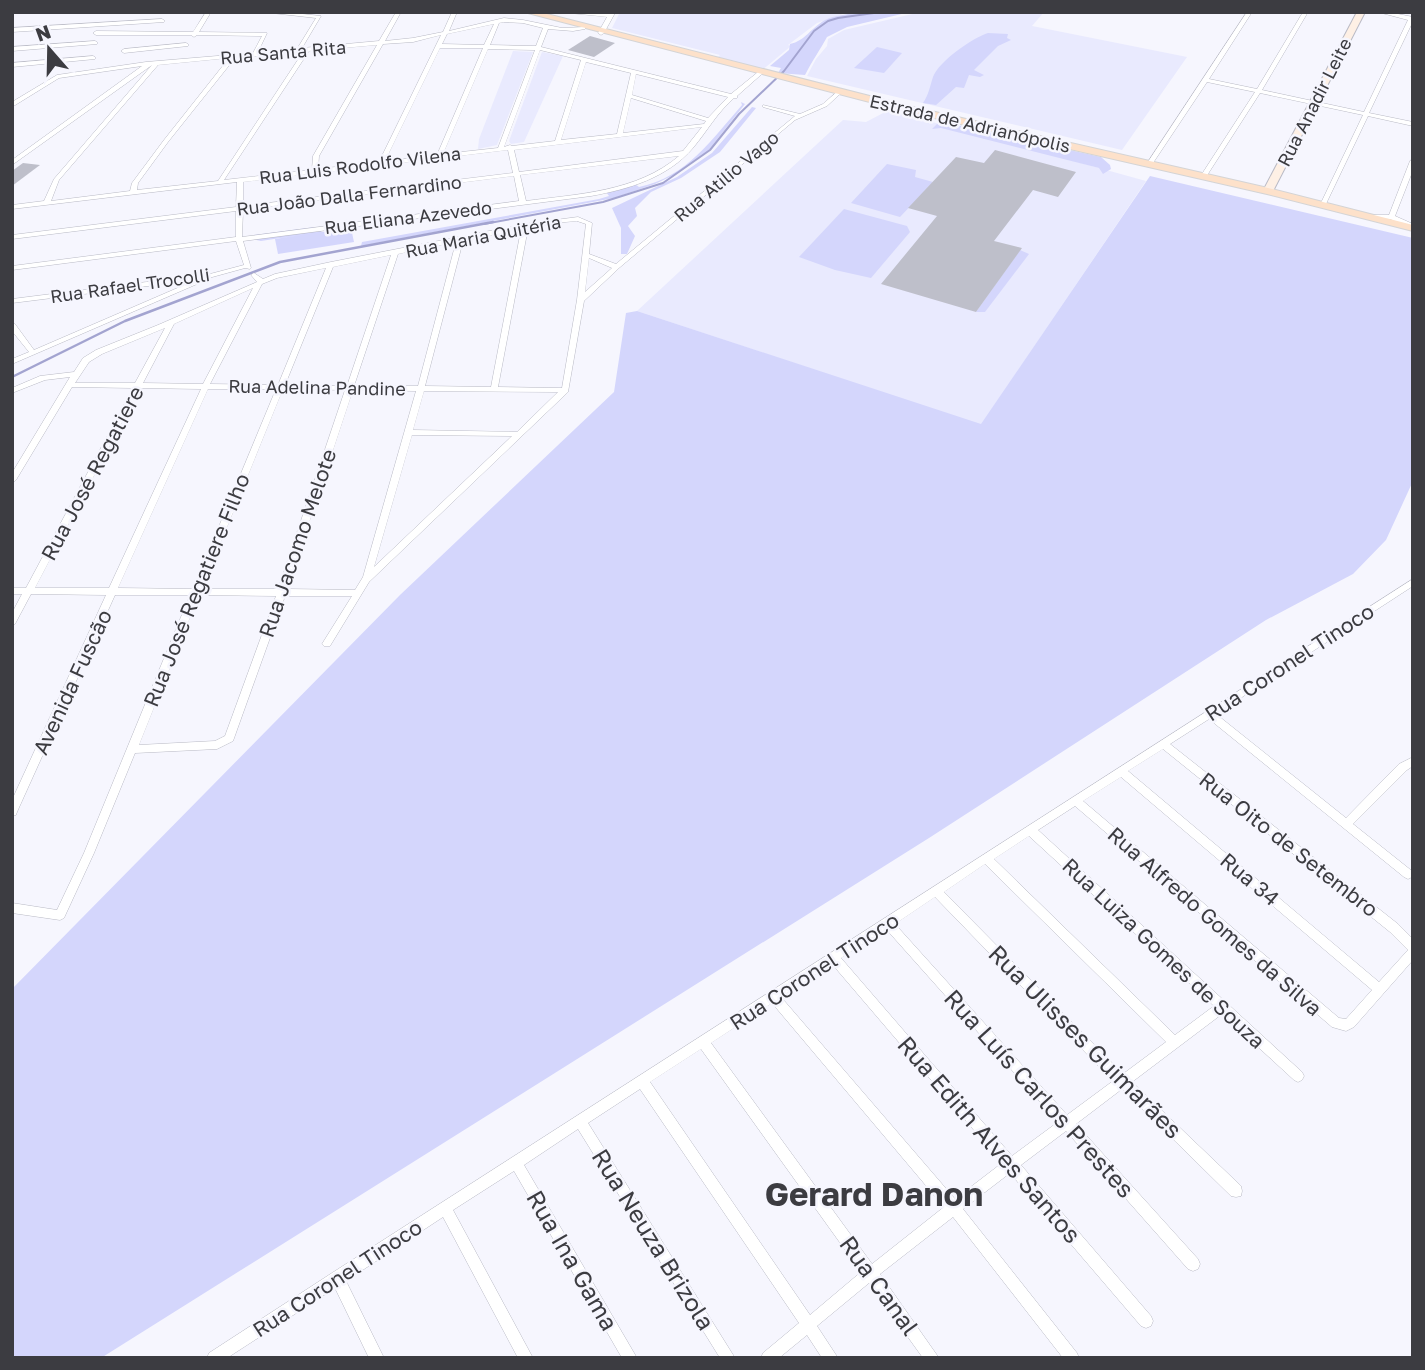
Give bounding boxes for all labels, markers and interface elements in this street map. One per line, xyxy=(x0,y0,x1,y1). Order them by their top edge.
north arrow xyxy=(14,14,84,84)
text: N xyxy=(32,19,54,46)
street label: Rua Anadir Leite xyxy=(1272,34,1356,170)
street label: Rua Santa Rita xyxy=(219,36,347,68)
street label: Estrada de Adrianópolis xyxy=(868,89,1072,157)
street label: Rua Atilio Vago xyxy=(669,126,783,226)
street label: Rua Luis Rodolfo Vilena xyxy=(258,142,462,188)
street label: Rua João Dalla Fernardino xyxy=(235,170,463,220)
street label: Rua Eliana Azevedo xyxy=(323,196,493,238)
street label: Rua Maria Quitéria xyxy=(403,210,563,262)
street label: Rua Rafael Trocolli xyxy=(49,263,211,307)
street label: Rua Adelina Pandine xyxy=(228,374,406,400)
street label: Rua José Regatiere xyxy=(35,381,149,565)
street label: Rua Jacomo Melote xyxy=(253,445,341,641)
street label: Rua José Regatiere Filho xyxy=(137,470,255,710)
street label: Rua Coronel Tinoco xyxy=(1200,598,1378,726)
street label: Avenida Fuscão xyxy=(27,605,117,759)
street label: Rua Oito de Setembro xyxy=(1194,766,1384,922)
street label: Rua Alfredo Gomes da Silva xyxy=(1103,821,1327,1021)
street label: Rua 34 xyxy=(1215,847,1285,911)
street label: Rua Luiza Gomes de Souza xyxy=(1057,852,1271,1054)
street label: Rua Coronel Tinoco xyxy=(725,907,903,1035)
street label: Rua Ulisses Guimarães xyxy=(983,938,1189,1144)
street label: Rua Luís Carlos Prestes xyxy=(939,983,1141,1203)
street label: Rua Edith Alves Santos xyxy=(892,1030,1088,1248)
street label: Rua Neuza Brizola xyxy=(587,1143,721,1335)
district label: Gerard Danon xyxy=(765,1174,983,1213)
street label: Rua Ina Gama xyxy=(521,1185,625,1335)
street label: Rua Coronel Tinoco xyxy=(248,1214,426,1342)
street label: Rua Canal xyxy=(834,1230,926,1340)

